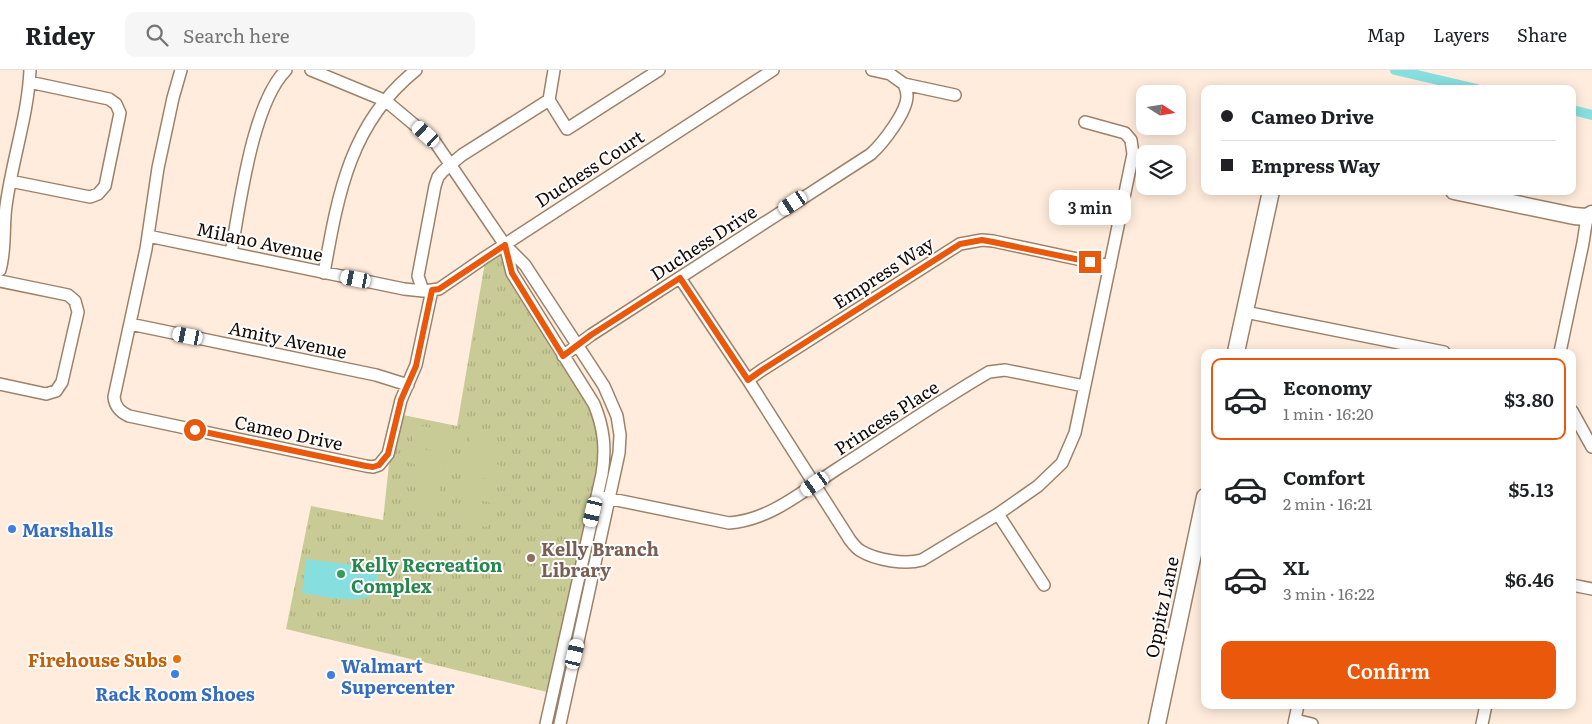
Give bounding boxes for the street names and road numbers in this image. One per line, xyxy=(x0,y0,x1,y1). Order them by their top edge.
street label: Duchess Court xyxy=(529,122,649,213)
street label: Duchess Drive xyxy=(644,197,762,287)
street label: Milano Avenue xyxy=(194,214,326,268)
street label: Empress Way xyxy=(827,229,939,315)
street label: Amity Avenue xyxy=(226,313,350,365)
street label: Princess Place xyxy=(828,373,944,461)
street label: Cameo Drive xyxy=(232,407,346,457)
street label: Oppitz Lane xyxy=(1137,554,1185,660)

